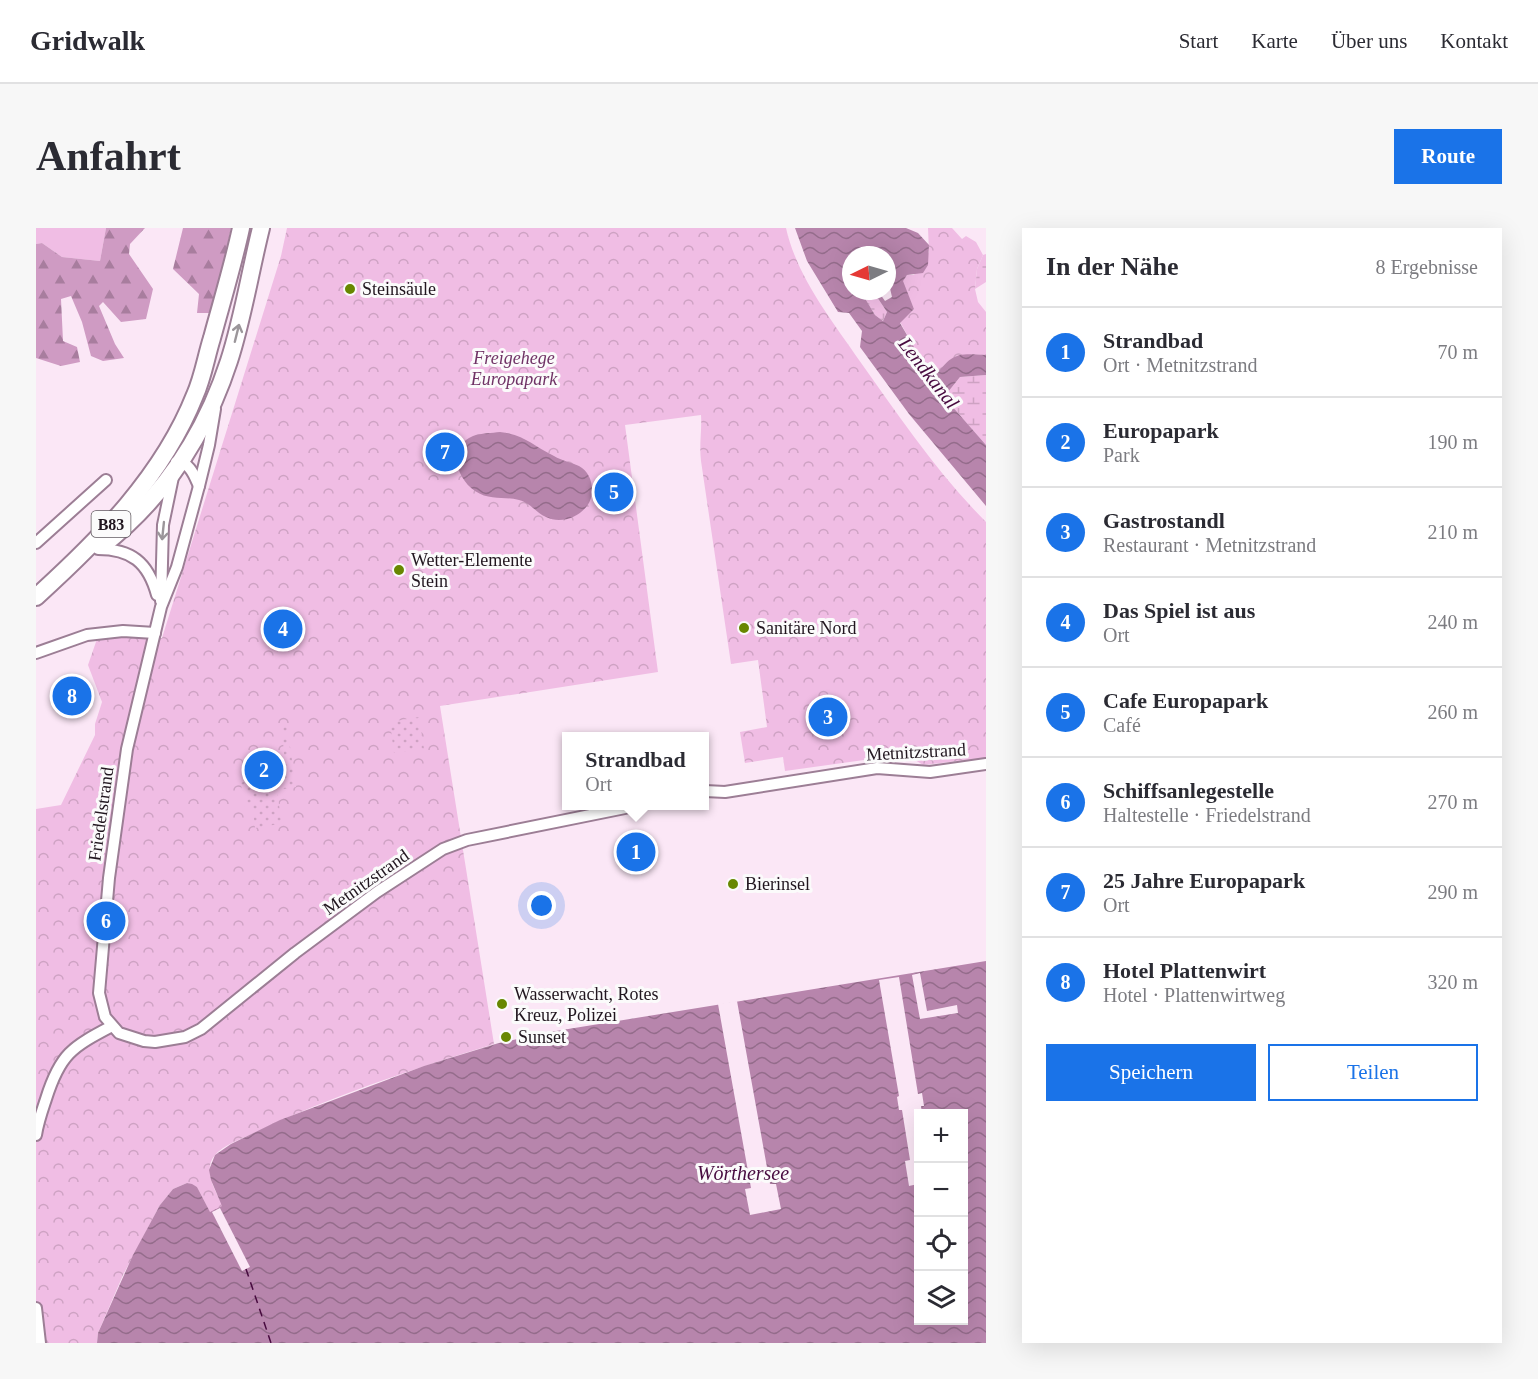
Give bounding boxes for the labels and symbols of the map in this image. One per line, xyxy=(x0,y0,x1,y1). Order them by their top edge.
north arrow xyxy=(842,246,896,300)
place label: Steinsäule xyxy=(362,279,436,299)
marker: Steinsäule xyxy=(343,282,357,296)
one-way arrow xyxy=(231,323,243,342)
water label: Lendkanal xyxy=(894,332,964,413)
park label: Freigehege Europapark xyxy=(470,348,558,389)
pin: 7 xyxy=(426,430,464,474)
pin: 5 xyxy=(594,470,634,514)
road number: B83 xyxy=(92,511,130,537)
one-way arrow xyxy=(157,520,168,540)
place label: Wetter-Elemente Stein xyxy=(411,550,532,591)
marker: Wetter-Elemente Stein xyxy=(392,563,406,577)
pin: 4 xyxy=(264,606,302,652)
place label: Sanitäre Nord xyxy=(756,618,856,638)
marker: Sanitäre Nord xyxy=(737,621,751,635)
pin: 8 xyxy=(52,674,92,718)
pin: 3 xyxy=(808,694,848,740)
street label: Metnitzstrand xyxy=(866,739,966,765)
pin: 2 xyxy=(244,748,284,792)
street label: Friedelstrand xyxy=(84,766,118,862)
pin: 1 xyxy=(616,830,656,874)
street label: Metnitzstrand xyxy=(319,845,413,919)
place label: Bierinsel xyxy=(745,874,810,894)
marker: Bierinsel xyxy=(726,877,740,891)
your location xyxy=(527,891,556,920)
pin: 6 xyxy=(86,898,126,944)
place label: Wasserwacht, Rotes Kreuz, Polizei xyxy=(514,984,659,1025)
marker: Wasserwacht, Rotes Kreuz, Polizei xyxy=(495,997,509,1011)
place label: Sunset xyxy=(518,1027,566,1047)
marker: Sunset xyxy=(499,1030,513,1044)
water label: Wörthersee xyxy=(697,1162,789,1184)

